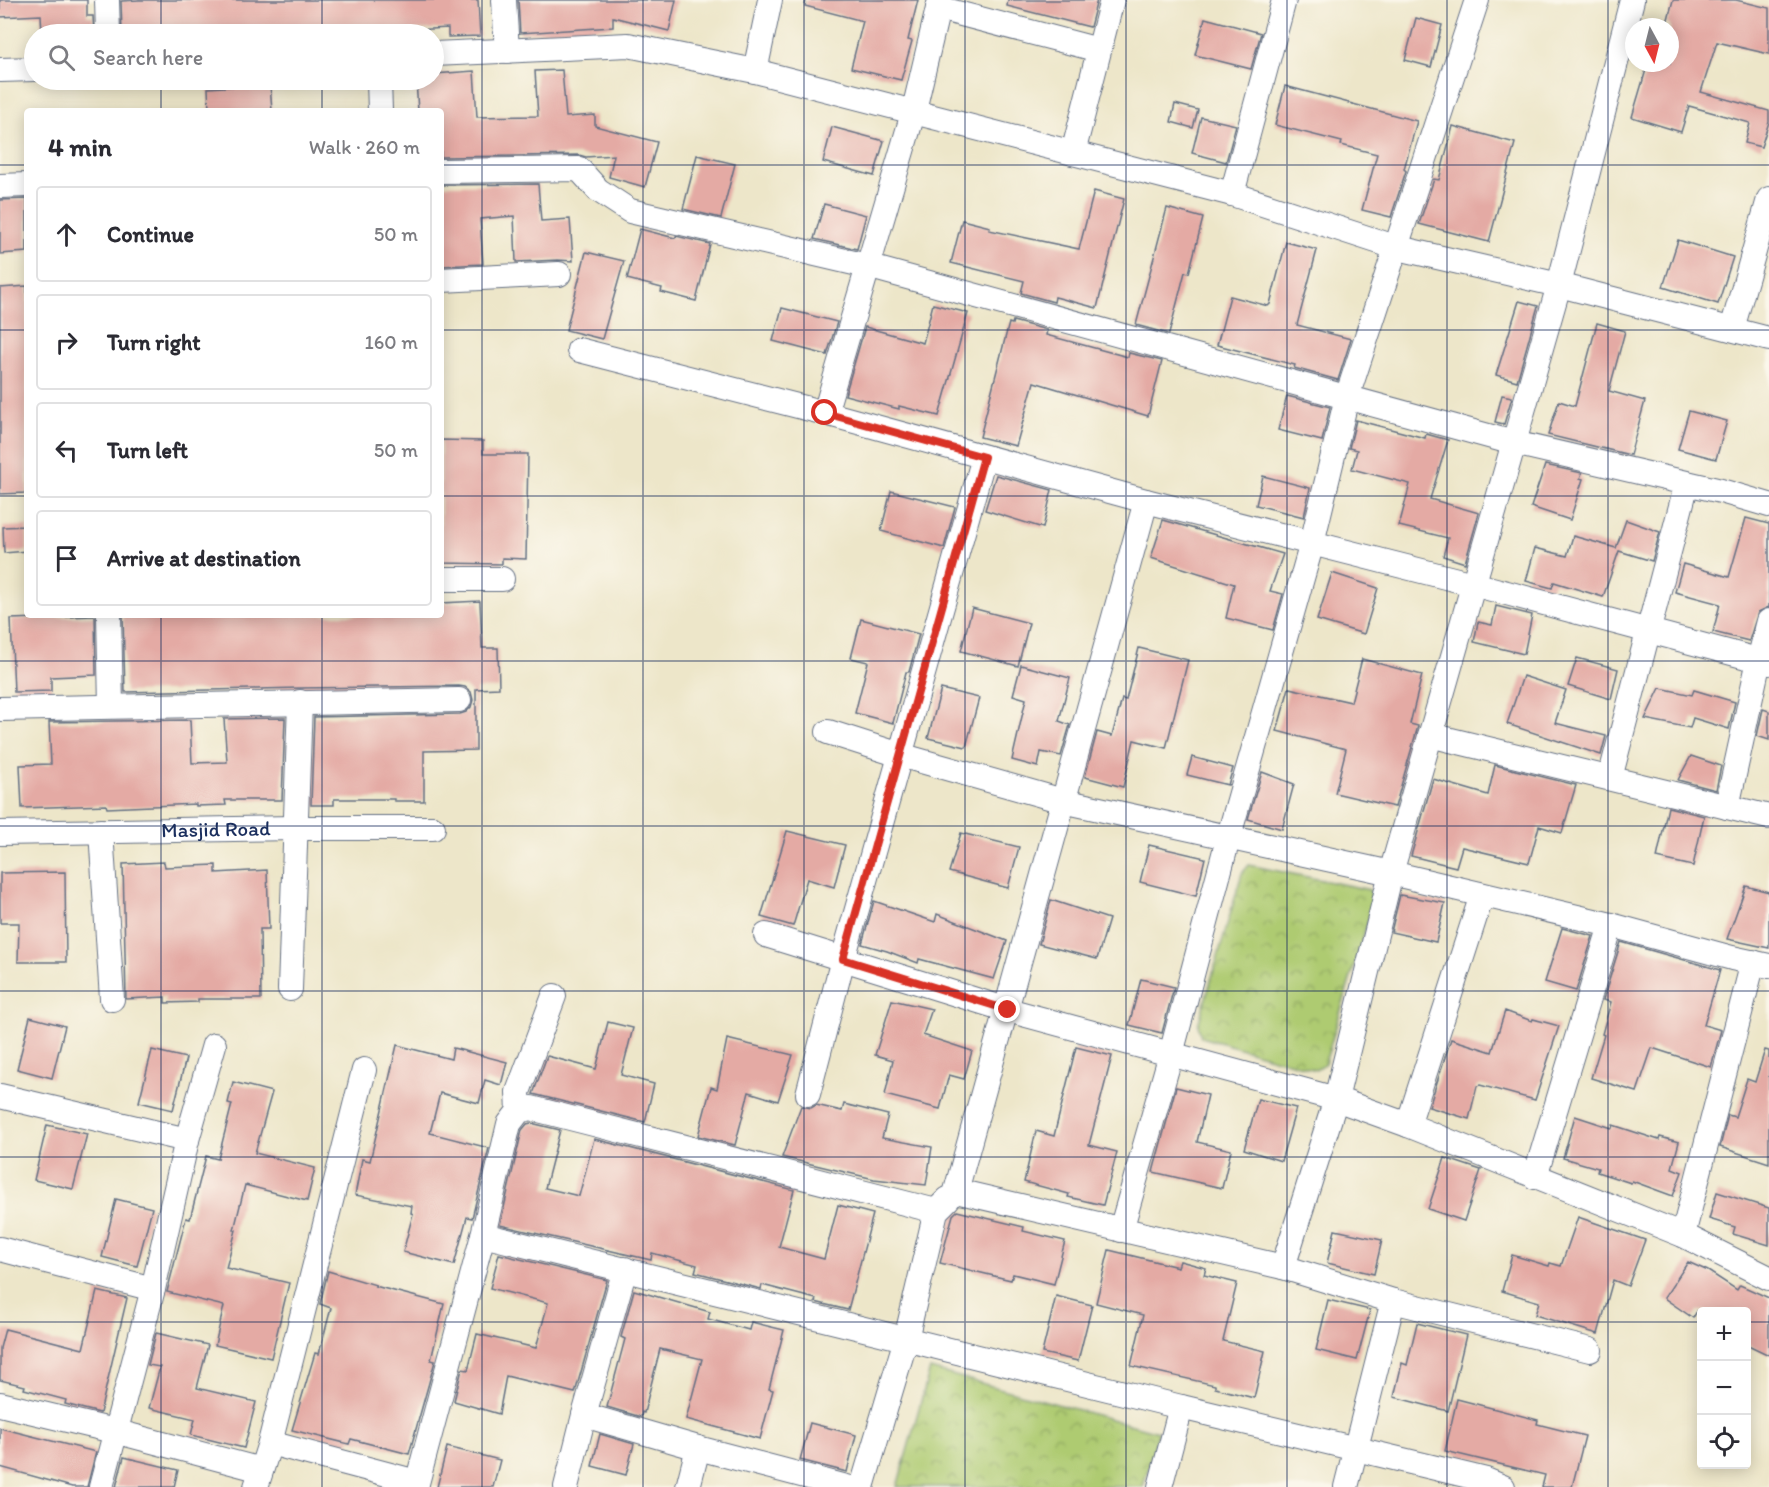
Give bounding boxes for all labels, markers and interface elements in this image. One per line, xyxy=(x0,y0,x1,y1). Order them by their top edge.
north arrow xyxy=(1625,18,1679,72)
search box xyxy=(24,24,444,90)
icon: search xyxy=(45,41,78,74)
text: Search here xyxy=(93,44,203,71)
text: 4 min xyxy=(48,131,112,163)
text: Walk · 260 m xyxy=(309,135,420,159)
icon: ahead xyxy=(50,218,83,251)
text: Continue xyxy=(107,221,194,248)
text: 50 m xyxy=(374,222,418,246)
icon: right xyxy=(50,326,83,359)
text: Turn right xyxy=(107,329,201,356)
text: 160 m xyxy=(365,330,418,354)
route start xyxy=(811,399,837,425)
icon: left xyxy=(50,434,83,467)
text: Turn left xyxy=(107,437,188,464)
text: 50 m xyxy=(374,438,418,462)
icon: arrive xyxy=(50,542,83,575)
text: Arrive at destination xyxy=(107,545,301,572)
street label: Masjid Road xyxy=(161,815,271,842)
route end xyxy=(994,996,1020,1022)
map controls xyxy=(1697,1307,1751,1469)
button: + xyxy=(1697,1307,1751,1361)
button: − xyxy=(1697,1361,1751,1415)
button: locate xyxy=(1697,1415,1751,1469)

